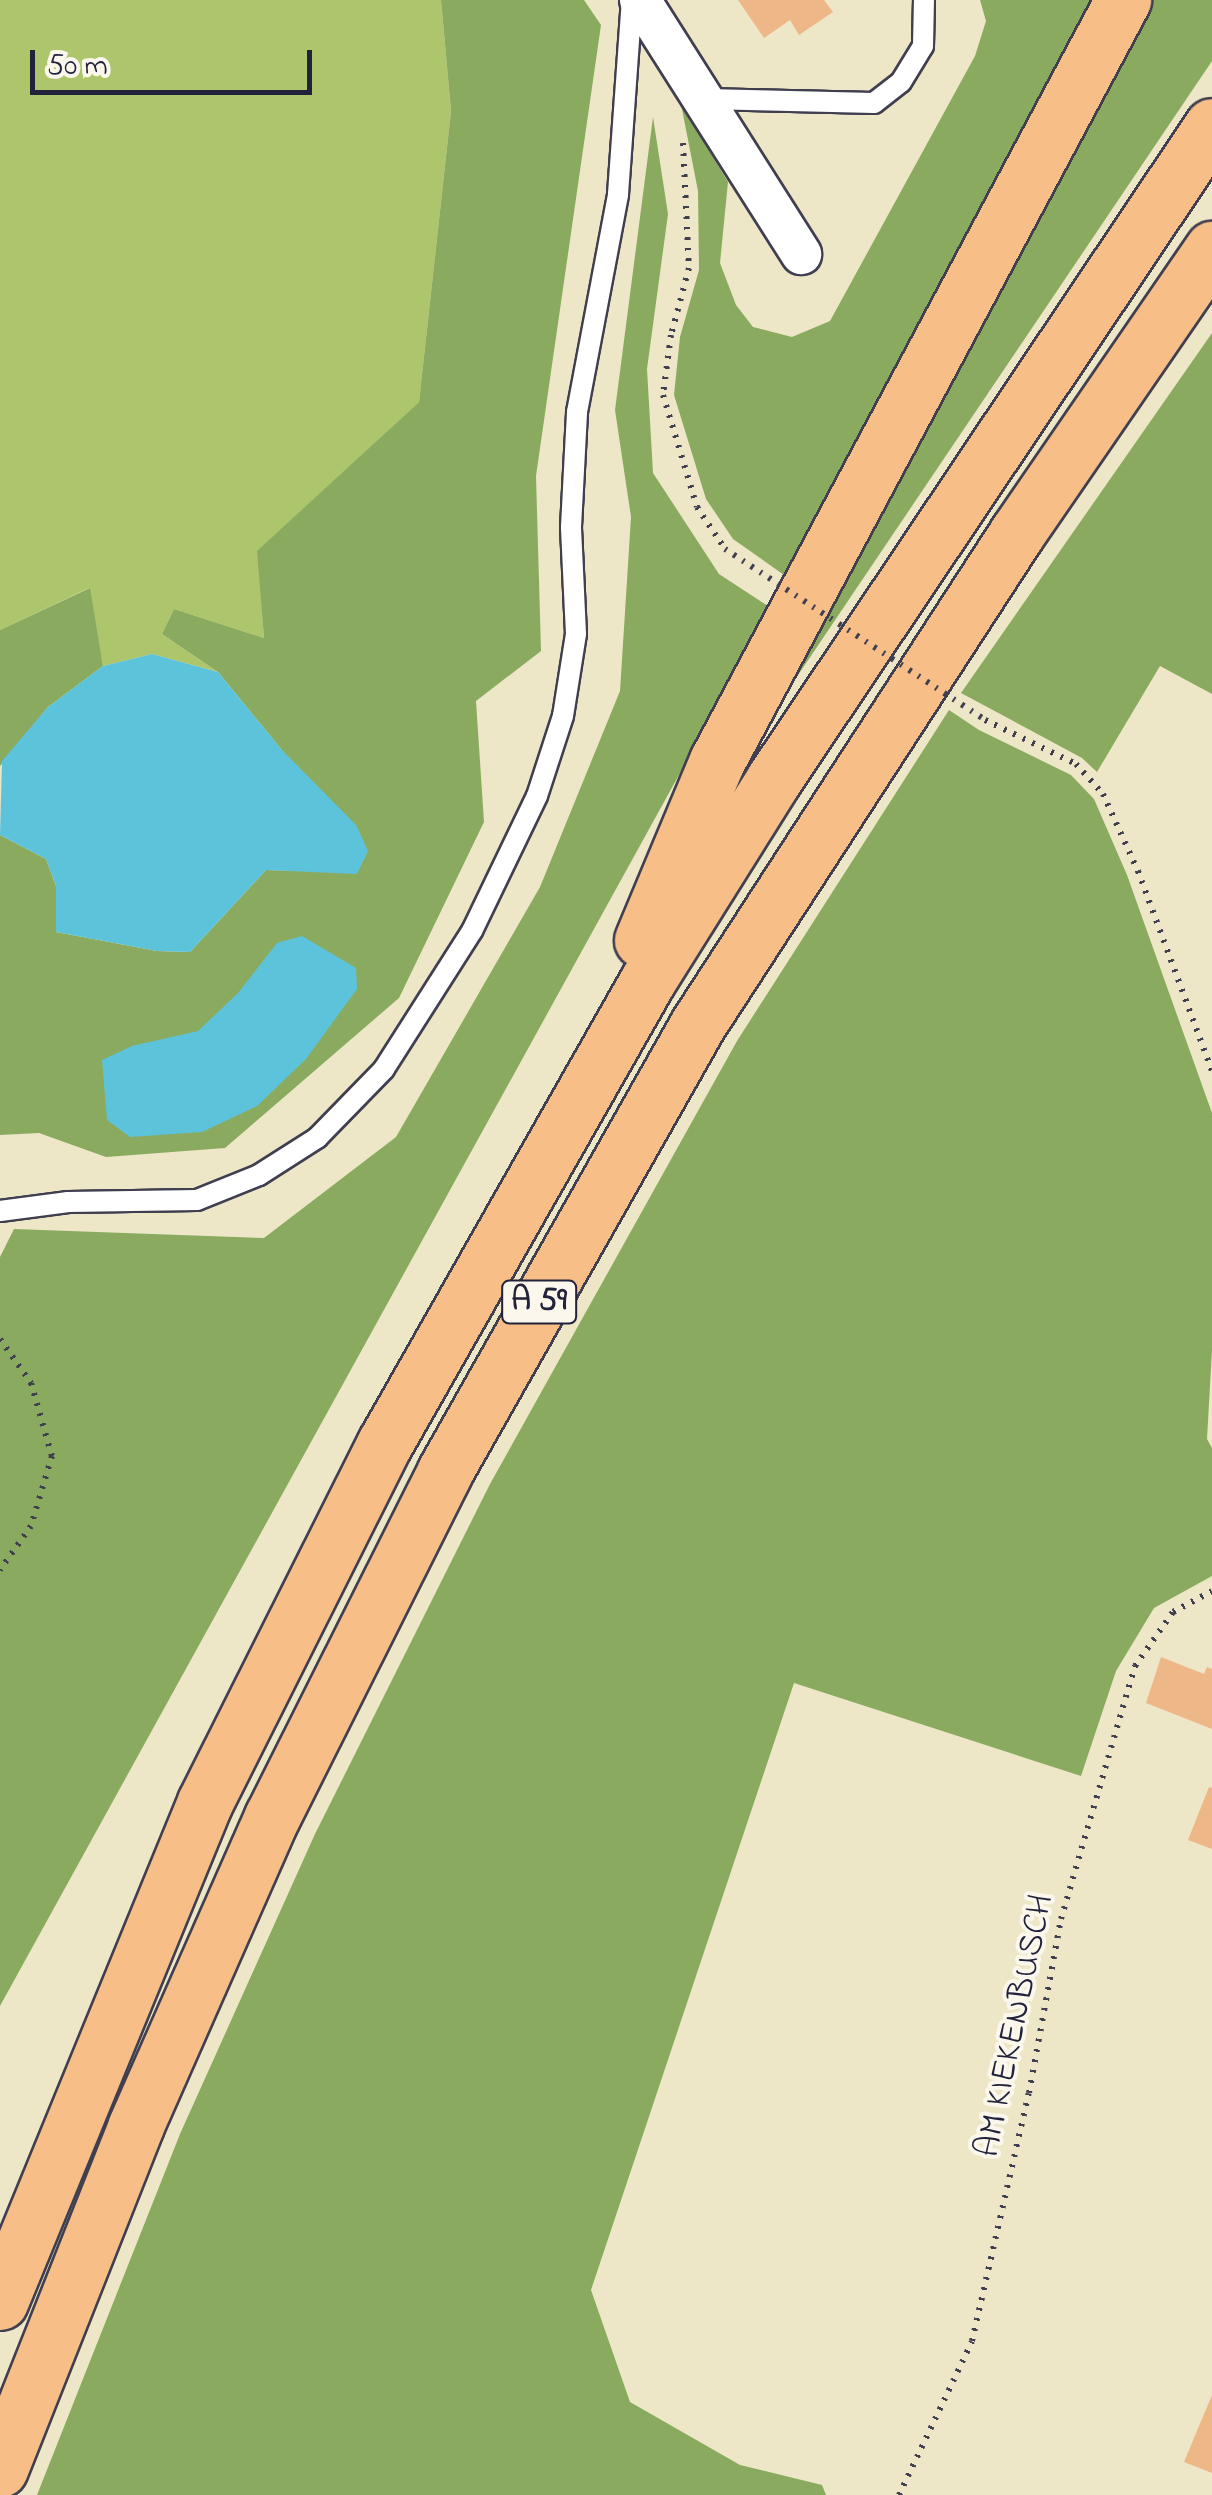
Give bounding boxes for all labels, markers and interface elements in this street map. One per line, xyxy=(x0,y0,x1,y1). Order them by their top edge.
scale bar xyxy=(35,30,318,92)
text: 50 m xyxy=(47,45,108,89)
road number: A 59 xyxy=(499,1275,579,1329)
street label: AM KIEKENBUSCH xyxy=(968,1891,1064,2161)

